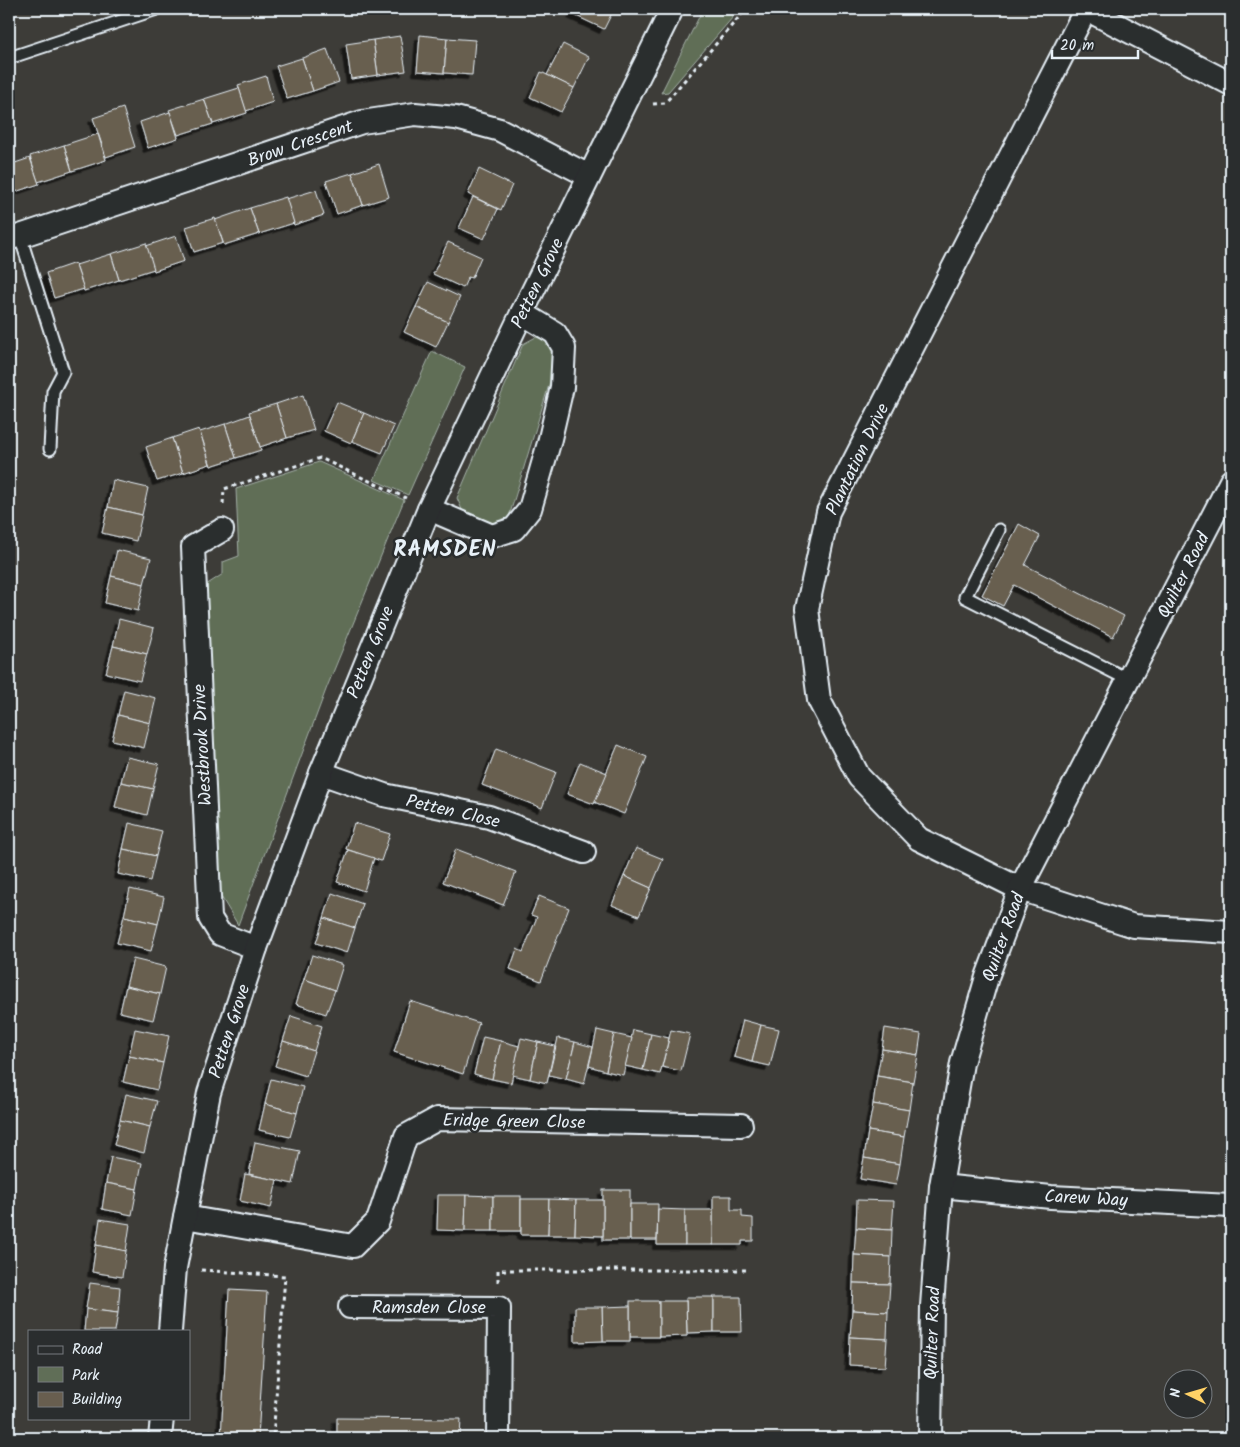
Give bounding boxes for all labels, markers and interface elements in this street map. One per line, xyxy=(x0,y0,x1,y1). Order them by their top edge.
scale bar xyxy=(1052,28,1139,60)
text: 20 m xyxy=(1060,34,1094,58)
street label: Brow Crescent xyxy=(244,112,358,176)
street label: Petten Grove xyxy=(504,233,573,334)
street label: Plantation Drive xyxy=(819,399,898,521)
street label: Quilter Road xyxy=(1150,527,1219,624)
district label: RAMSDEN xyxy=(393,533,497,568)
street label: Petten Grove xyxy=(340,602,403,703)
street label: Westbrook Drive xyxy=(186,683,221,806)
street label: Petten Close xyxy=(403,788,503,837)
street label: Quilter Road xyxy=(975,888,1034,986)
street label: Petten Grove xyxy=(202,981,259,1082)
street label: Eridge Green Close xyxy=(442,1107,586,1138)
street label: Carew Way xyxy=(1043,1183,1129,1216)
street label: Quilter Road xyxy=(917,1285,950,1380)
street label: Ramsden Close xyxy=(372,1294,486,1323)
legend xyxy=(28,1330,190,1420)
text: Road xyxy=(72,1338,103,1362)
text: Park xyxy=(72,1364,100,1388)
north arrow xyxy=(1162,1370,1212,1420)
text: N xyxy=(1165,1387,1187,1398)
text: Building xyxy=(72,1388,122,1412)

